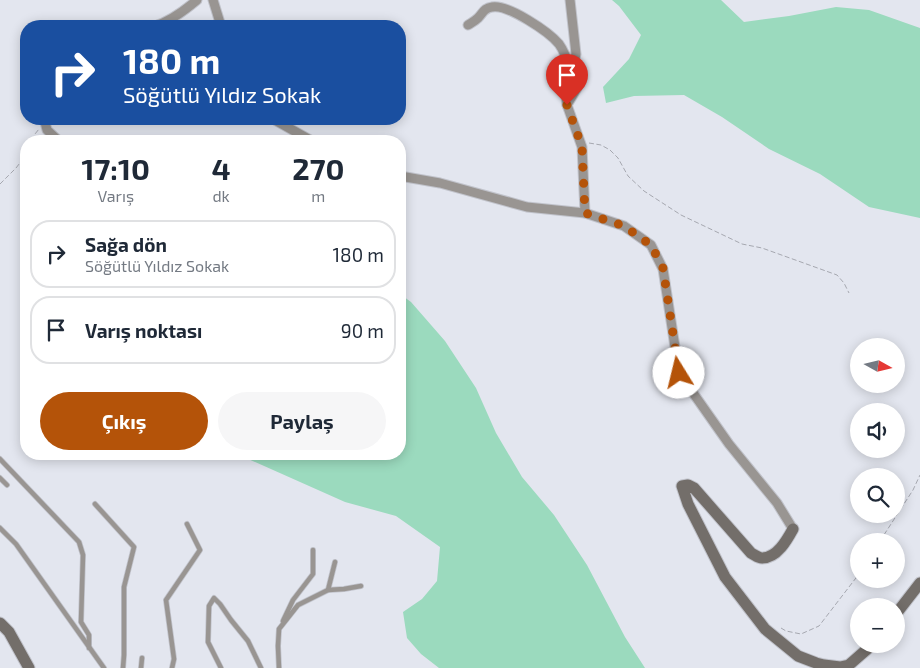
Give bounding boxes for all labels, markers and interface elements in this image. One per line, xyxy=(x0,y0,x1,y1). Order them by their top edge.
text: 180 m xyxy=(123,39,220,81)
icon: right xyxy=(40,40,105,105)
pin xyxy=(546,54,588,105)
icon: arrive xyxy=(553,61,581,89)
text: Söğütlü Yıldız Sokak xyxy=(123,81,321,107)
text: 17:10 xyxy=(82,150,150,186)
text: 4 xyxy=(212,150,231,186)
text: 270 xyxy=(292,150,344,186)
text: Varış xyxy=(97,186,134,205)
text: dk xyxy=(212,186,230,205)
text: m xyxy=(311,186,325,205)
text: Sağa dön xyxy=(85,233,167,256)
icon: right xyxy=(42,240,70,268)
text: 180 m xyxy=(333,243,384,266)
text: Söğütlü Yıldız Sokak xyxy=(85,256,229,275)
icon: arrive xyxy=(42,316,70,344)
text: Varış noktası xyxy=(85,319,202,342)
text: 90 m xyxy=(341,319,384,342)
north arrow xyxy=(850,338,905,392)
map controls xyxy=(850,338,905,653)
position arrow xyxy=(652,346,704,398)
button: Çıkış xyxy=(40,392,208,450)
button: Paylaş xyxy=(218,392,386,450)
button: sound xyxy=(850,403,905,458)
button: search xyxy=(850,468,905,523)
button: + xyxy=(850,533,905,588)
button: − xyxy=(850,598,905,653)

